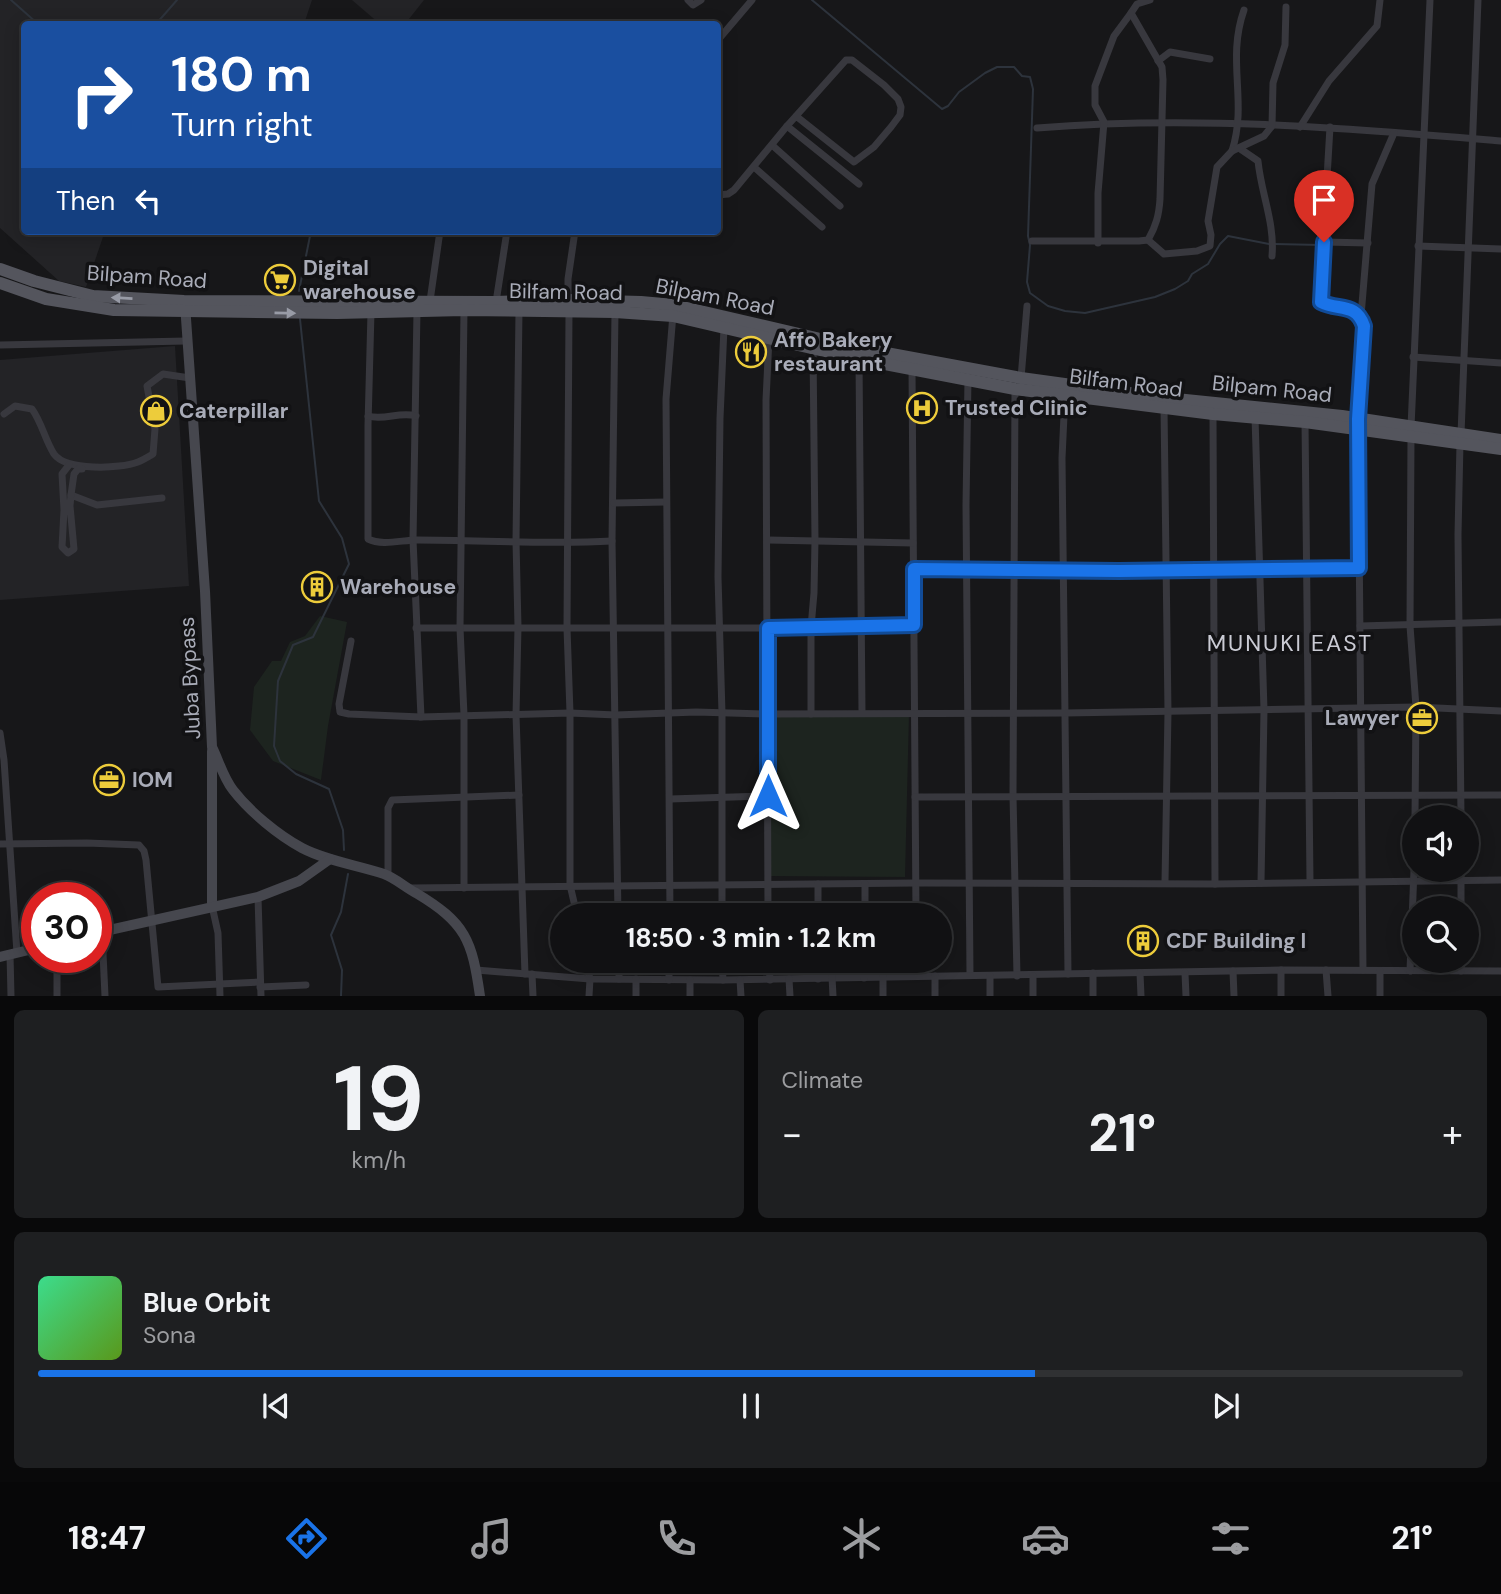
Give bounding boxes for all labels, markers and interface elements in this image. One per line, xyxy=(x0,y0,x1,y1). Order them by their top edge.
text: 180 m xyxy=(171,42,312,106)
icon: right xyxy=(56,49,147,140)
text: Turn right xyxy=(171,104,313,146)
pin xyxy=(1294,170,1354,242)
icon: arrive xyxy=(1305,181,1343,219)
icon: left xyxy=(129,182,167,220)
text: Then xyxy=(56,184,115,218)
place label: Digital warehouse xyxy=(303,254,416,306)
street label: Bilpam Road xyxy=(86,259,208,295)
supermarket icon: Digital warehouse xyxy=(263,263,297,297)
street label: Bilpam Road xyxy=(653,272,777,322)
street label: Bilfam Road xyxy=(509,277,623,307)
one-way arrow xyxy=(111,292,133,303)
one-way arrow xyxy=(274,307,296,319)
place label: Affo Bakery restaurant xyxy=(774,326,893,378)
restaurant icon: Affo Bakery restaurant xyxy=(734,335,768,369)
street label: Bilfam Road xyxy=(1068,362,1184,404)
street label: Bilpam Road xyxy=(1211,369,1333,409)
hospital icon: Trusted Clinic xyxy=(905,391,939,425)
shop icon: Caterpillar xyxy=(139,394,173,428)
place label: Trusted Clinic xyxy=(945,394,1087,422)
place label: Caterpillar xyxy=(179,397,289,425)
building icon: Warehouse xyxy=(300,570,334,604)
place label: Warehouse xyxy=(340,573,456,601)
street label: Juba Bypass xyxy=(173,616,207,740)
district label: MUNUKI EAST xyxy=(1207,628,1373,658)
office icon: Lawyer xyxy=(1405,701,1439,735)
place label: Lawyer xyxy=(1325,704,1399,732)
position arrow xyxy=(731,759,805,833)
office icon: IOM xyxy=(92,763,126,797)
place label: IOM xyxy=(132,766,173,794)
map controls xyxy=(1402,805,1479,973)
button: sound xyxy=(1402,805,1479,882)
speed limit sign: 30 xyxy=(21,882,112,973)
button: search xyxy=(1402,896,1479,973)
text: 18:50 · 3 min · 1.2 km xyxy=(626,921,876,955)
building icon: CDF Building I xyxy=(1126,924,1160,958)
place label: CDF Building I xyxy=(1166,927,1306,955)
text: 19 xyxy=(333,1040,424,1158)
text: Climate xyxy=(782,1065,863,1095)
text: 21° xyxy=(1088,1099,1156,1167)
text: − xyxy=(782,1109,802,1159)
text: + xyxy=(1442,1109,1463,1159)
text: km/h xyxy=(352,1145,406,1175)
text: Blue Orbit xyxy=(143,1286,271,1320)
text: Sona xyxy=(143,1320,196,1350)
icon: previous xyxy=(257,1387,295,1425)
icon: pause xyxy=(732,1387,770,1425)
icon: next xyxy=(1207,1387,1245,1425)
icon: directions xyxy=(282,1514,331,1563)
icon: music xyxy=(467,1514,516,1563)
icon: phone xyxy=(652,1514,701,1563)
icon: climate xyxy=(837,1514,886,1563)
icon: car xyxy=(1021,1514,1070,1563)
icon: filters xyxy=(1206,1514,1255,1563)
text: 18:47 xyxy=(68,1517,146,1559)
text: 21° xyxy=(1391,1517,1433,1559)

